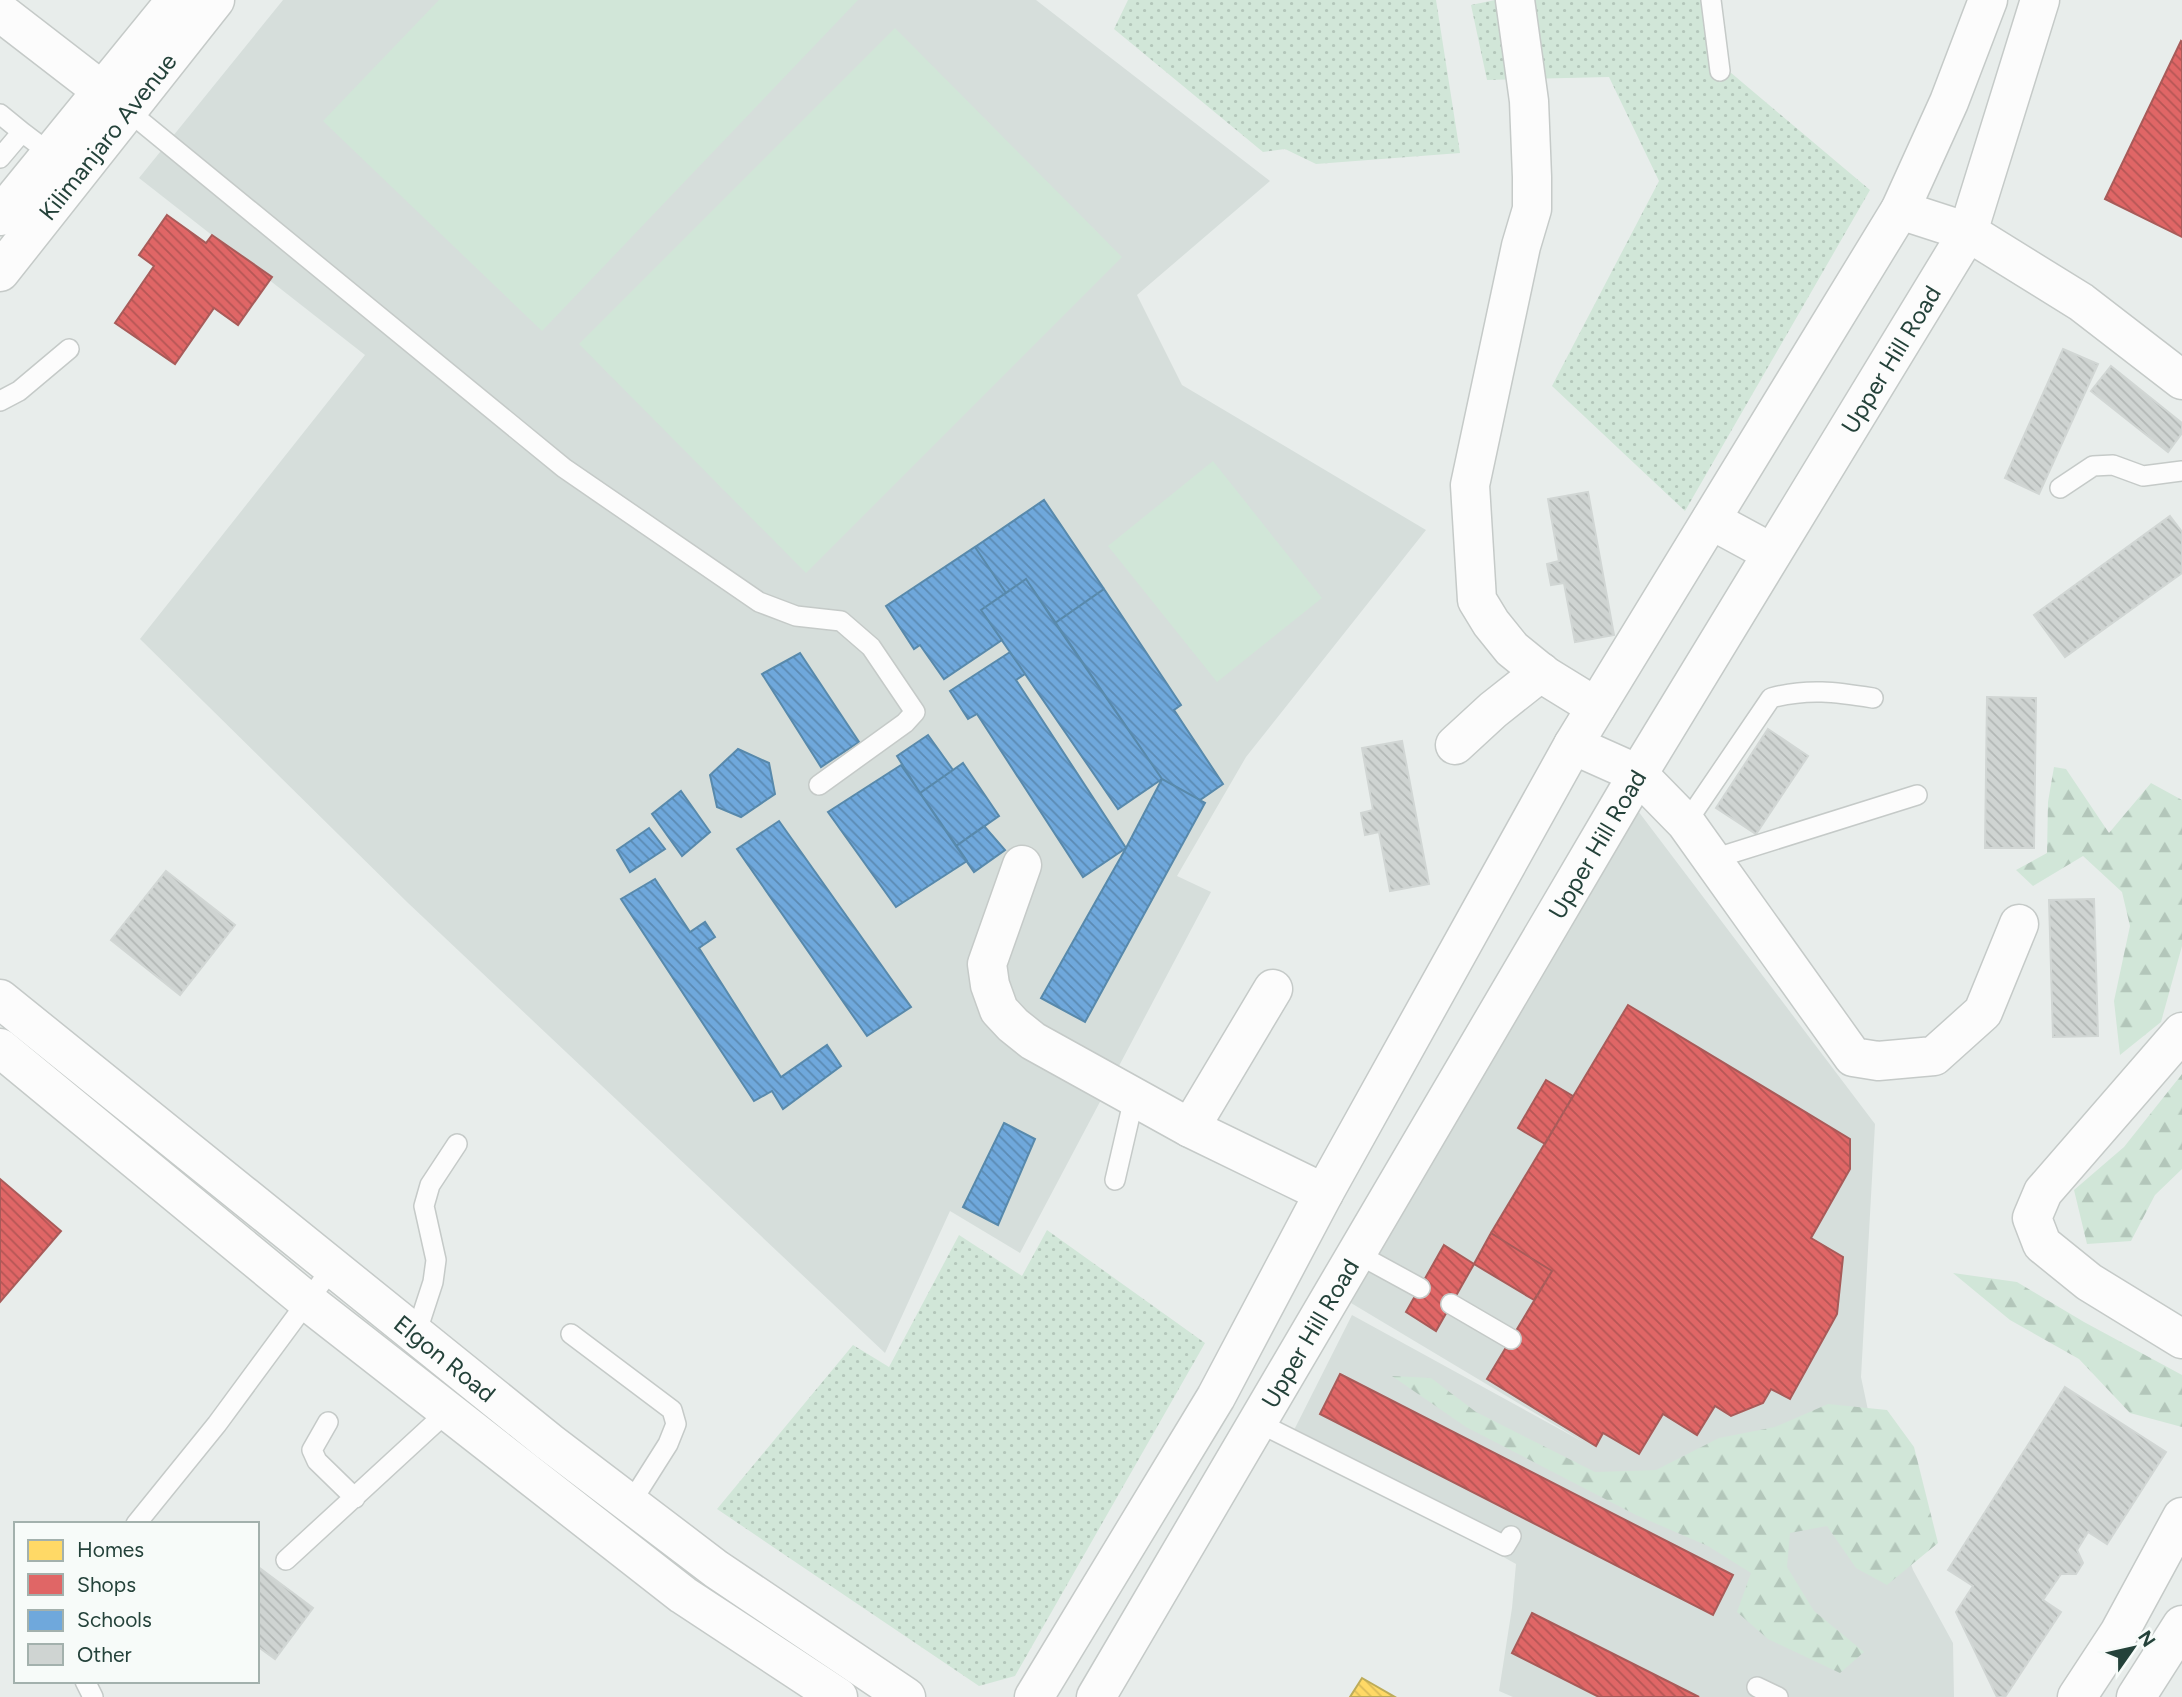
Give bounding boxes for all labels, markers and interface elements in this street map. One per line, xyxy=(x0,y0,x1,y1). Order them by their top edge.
street label: Kilimanjaro Avenue xyxy=(32,47,182,226)
street label: Upper Hill Road xyxy=(1835,280,1947,438)
street label: Upper Hill Road xyxy=(1542,764,1652,924)
street label: Upper Hill Road xyxy=(1255,1253,1365,1413)
street label: Elgon Road xyxy=(389,1309,502,1408)
legend xyxy=(14,1522,259,1683)
text: Homes xyxy=(77,1537,144,1562)
text: Shops xyxy=(77,1572,136,1597)
text: Schools xyxy=(77,1607,152,1632)
north arrow xyxy=(2098,1613,2168,1683)
text: N xyxy=(2133,1626,2160,1651)
text: Other xyxy=(77,1642,132,1667)

